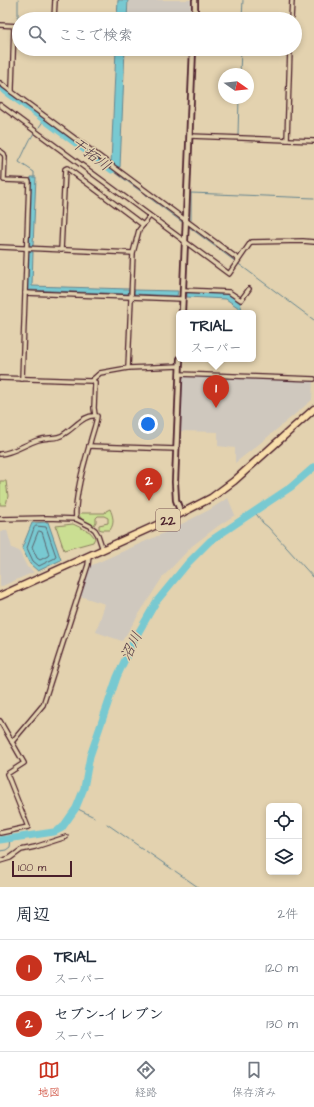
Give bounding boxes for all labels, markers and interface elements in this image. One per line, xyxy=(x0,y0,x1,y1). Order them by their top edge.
search box xyxy=(12,12,302,56)
icon: search xyxy=(26,23,48,45)
text: ここで検索 xyxy=(58,25,133,46)
north arrow xyxy=(218,68,254,104)
water label: 干拓川 xyxy=(66,132,115,176)
popup xyxy=(176,310,256,362)
text: TRIAL xyxy=(190,316,233,337)
text: スーパー xyxy=(190,339,242,357)
pin: 1 xyxy=(203,375,229,408)
your location xyxy=(138,414,158,434)
pin: 2 xyxy=(136,468,162,501)
road number: 22 xyxy=(156,509,180,531)
water label: 沼川 xyxy=(115,628,148,664)
map controls xyxy=(266,803,302,875)
button: locate xyxy=(266,803,302,839)
button: layers xyxy=(266,839,302,875)
scale bar xyxy=(12,859,72,878)
text: 100 m xyxy=(18,860,46,875)
text: 周辺 xyxy=(16,903,50,927)
text: 2件 xyxy=(278,905,298,923)
text: TRIAL xyxy=(54,947,96,968)
text: 1 xyxy=(28,959,30,977)
text: 120 m xyxy=(265,959,298,977)
text: スーパー xyxy=(54,970,105,988)
text: セブン-イレブン xyxy=(54,1004,164,1025)
text: 2 xyxy=(25,1015,33,1033)
text: 130 m xyxy=(266,1015,298,1033)
text: スーパー xyxy=(54,1027,105,1045)
tab: 地図 xyxy=(38,1059,60,1100)
tab: 経路 xyxy=(135,1059,157,1100)
tab: 保存済み xyxy=(232,1059,276,1100)

